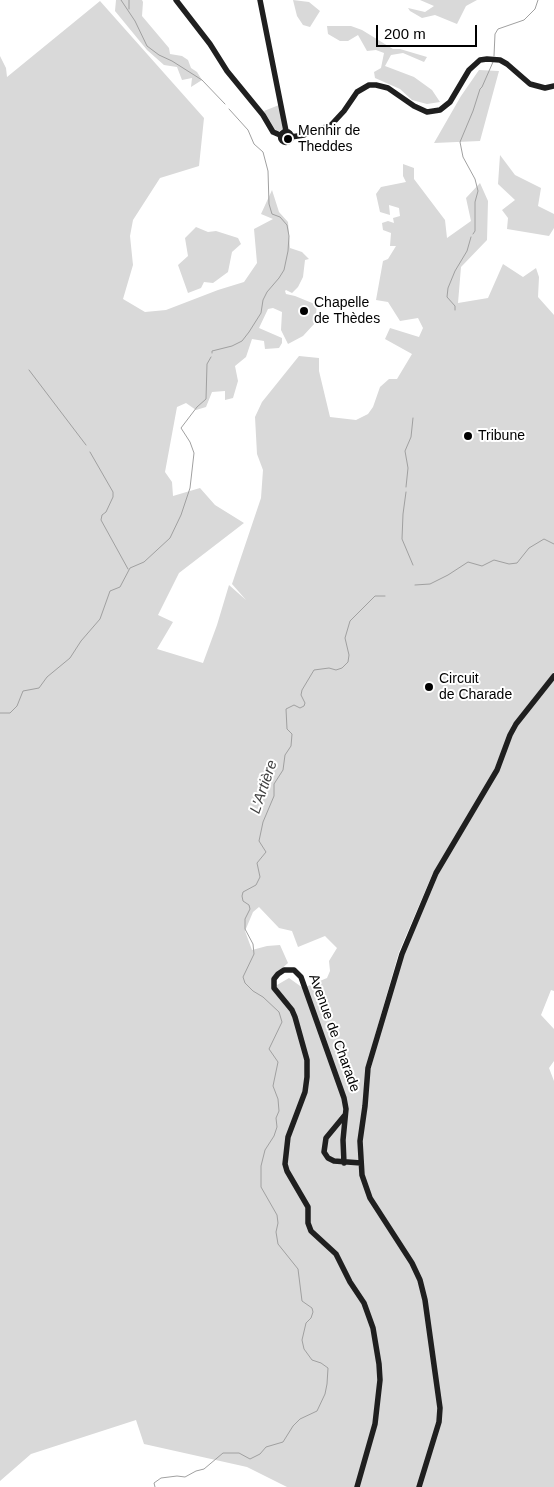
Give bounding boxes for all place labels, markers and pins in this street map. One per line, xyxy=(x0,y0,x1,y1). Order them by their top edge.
place label: Menhir de Theddes xyxy=(298,123,360,156)
marker: Menhir de Theddes xyxy=(282,133,294,145)
place label: Chapelle de Thèdes xyxy=(314,295,380,328)
marker: Chapelle de Thèdes xyxy=(298,305,310,317)
place label: Tribune xyxy=(478,428,525,444)
marker: Tribune xyxy=(462,430,474,442)
place label: Circuit de Charade xyxy=(439,671,512,704)
marker: Circuit de Charade xyxy=(423,681,435,693)

